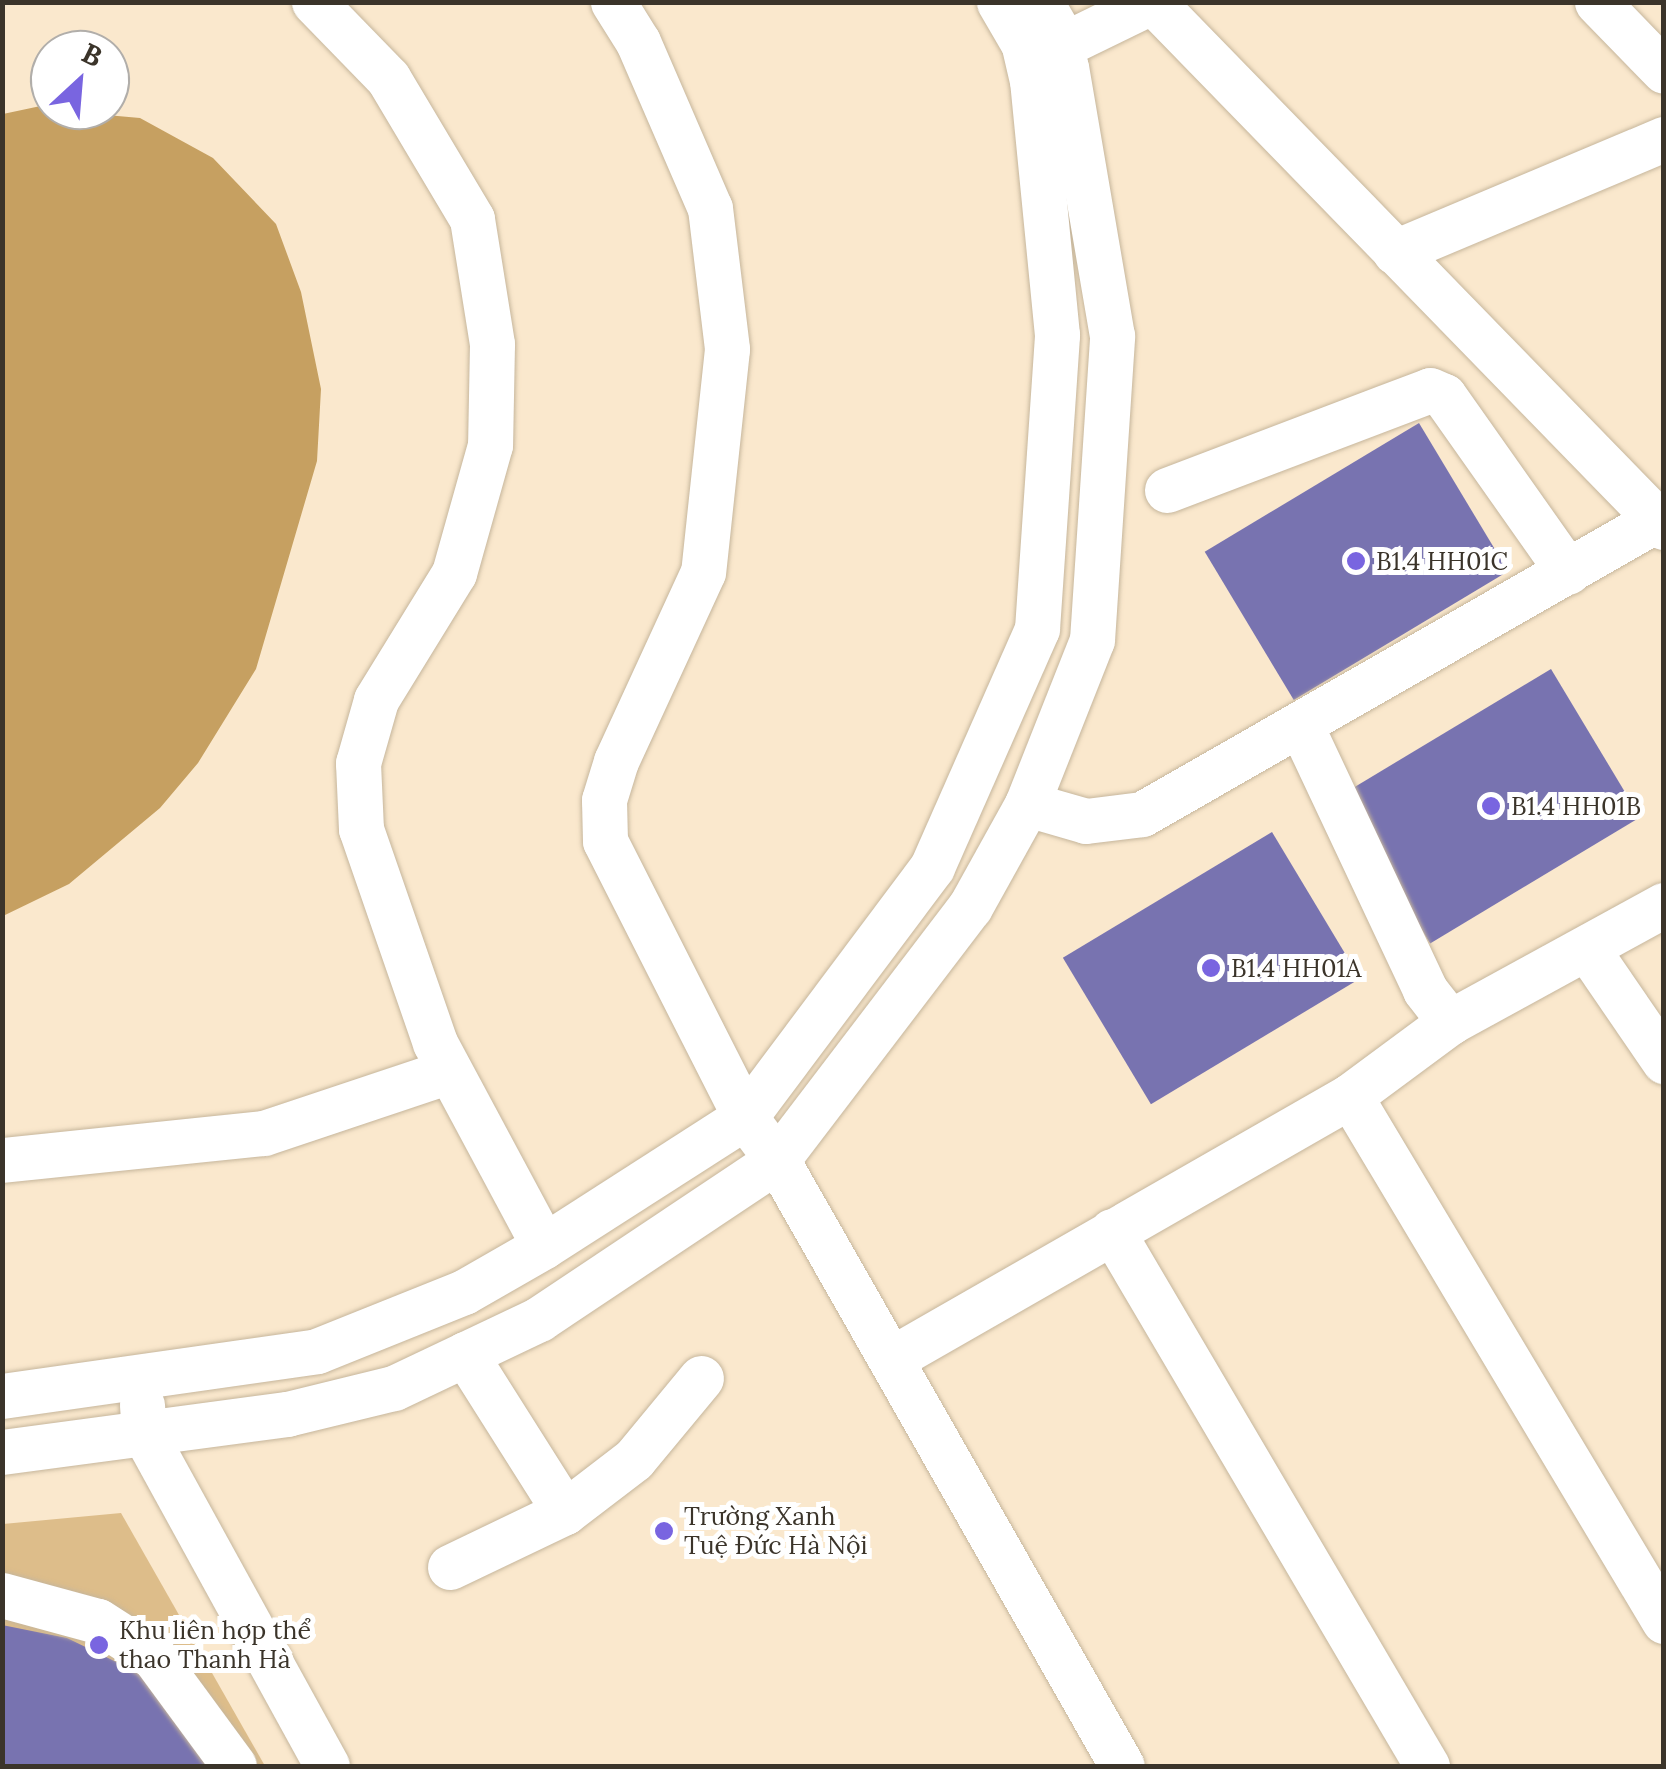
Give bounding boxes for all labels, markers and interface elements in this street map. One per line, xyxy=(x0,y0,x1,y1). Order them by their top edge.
north arrow xyxy=(30,30,130,130)
text: B xyxy=(76,35,108,75)
place label: B1.4 HH01C xyxy=(1376,546,1508,576)
marker: B1.4 HH01C xyxy=(1345,550,1367,572)
place label: B1.4 HH01B xyxy=(1511,791,1641,821)
marker: B1.4 HH01B xyxy=(1480,795,1502,817)
place label: B1.4 HH01A xyxy=(1231,953,1361,983)
marker: B1.4 HH01A xyxy=(1200,957,1222,979)
place label: Trường Xanh Tuệ Đức Hà Nội xyxy=(684,1502,868,1561)
marker: Trường Xanh Tuệ Đức Hà Nội xyxy=(653,1520,675,1542)
place label: Khu liên hợp thể thao Thanh Hà xyxy=(119,1616,311,1675)
marker: Khu liên hợp thể thao Thanh Hà xyxy=(88,1634,110,1656)

